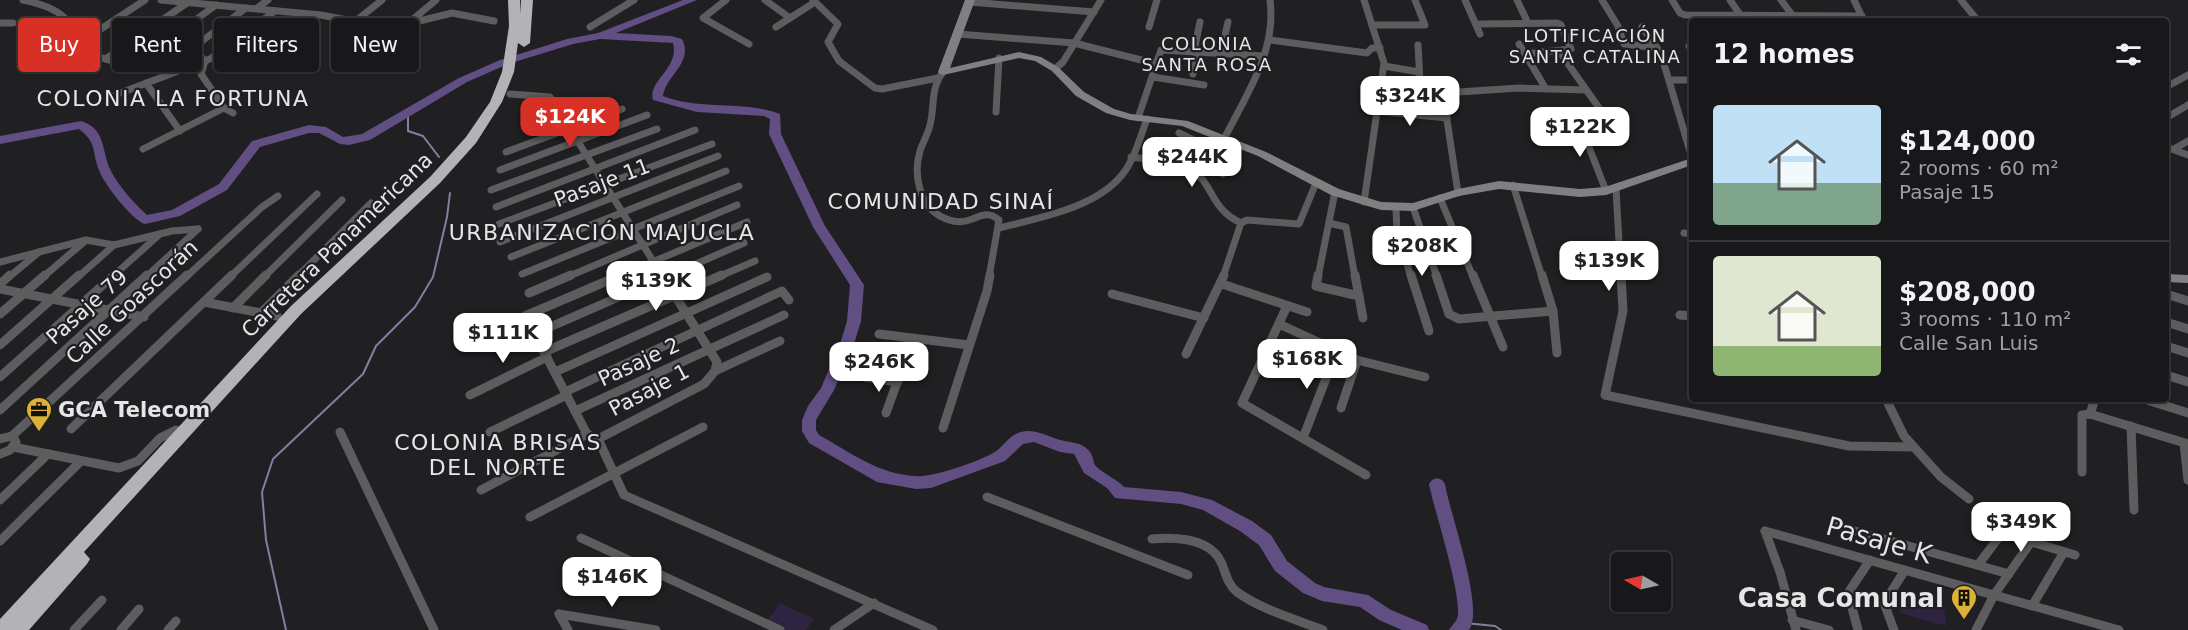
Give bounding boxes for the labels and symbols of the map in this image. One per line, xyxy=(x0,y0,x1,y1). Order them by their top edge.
district label: LOTIFICACIÓN SANTA CATALINA xyxy=(1509,25,1681,67)
district label: COLONIA SANTA ROSA xyxy=(1142,33,1272,75)
pin: $324K xyxy=(1368,76,1452,127)
district label: COLONIA LA FORTUNA xyxy=(37,86,309,111)
pin: $124K xyxy=(528,97,612,148)
pin: $122K xyxy=(1538,107,1622,158)
pin: $244K xyxy=(1150,137,1234,188)
street label: Carretera Panamericana xyxy=(237,148,437,342)
street label: Pasaje 11 xyxy=(551,154,653,212)
district label: COMUNIDAD SINAÍ xyxy=(827,189,1055,214)
district label: URBANIZACIÓN MAJUCLA xyxy=(449,220,755,245)
pin: $208K xyxy=(1380,226,1464,277)
street label: Calle Goascorán xyxy=(61,235,203,369)
pin: $139K xyxy=(1567,241,1651,292)
pin: $139K xyxy=(614,261,698,312)
street label: Pasaje 79 xyxy=(42,264,132,350)
pin: $111K xyxy=(461,313,545,364)
street label: Pasaje 2 xyxy=(594,333,684,391)
pin: $168K xyxy=(1265,339,1349,390)
pin: $246K xyxy=(837,342,921,393)
street label: Pasaje 1 xyxy=(605,359,693,421)
office icon: GCA Telecom xyxy=(24,395,54,433)
place label: GCA Telecom xyxy=(58,398,210,422)
district label: COLONIA BRISAS DEL NORTE xyxy=(394,430,602,480)
pin: $349K xyxy=(1979,502,2063,553)
street label: Pasaje K xyxy=(1823,511,1936,570)
north arrow xyxy=(1611,552,1671,612)
pin: $146K xyxy=(570,557,654,608)
place label: Casa Comunal xyxy=(1738,583,1944,613)
building icon: Casa Comunal xyxy=(1949,583,1979,621)

